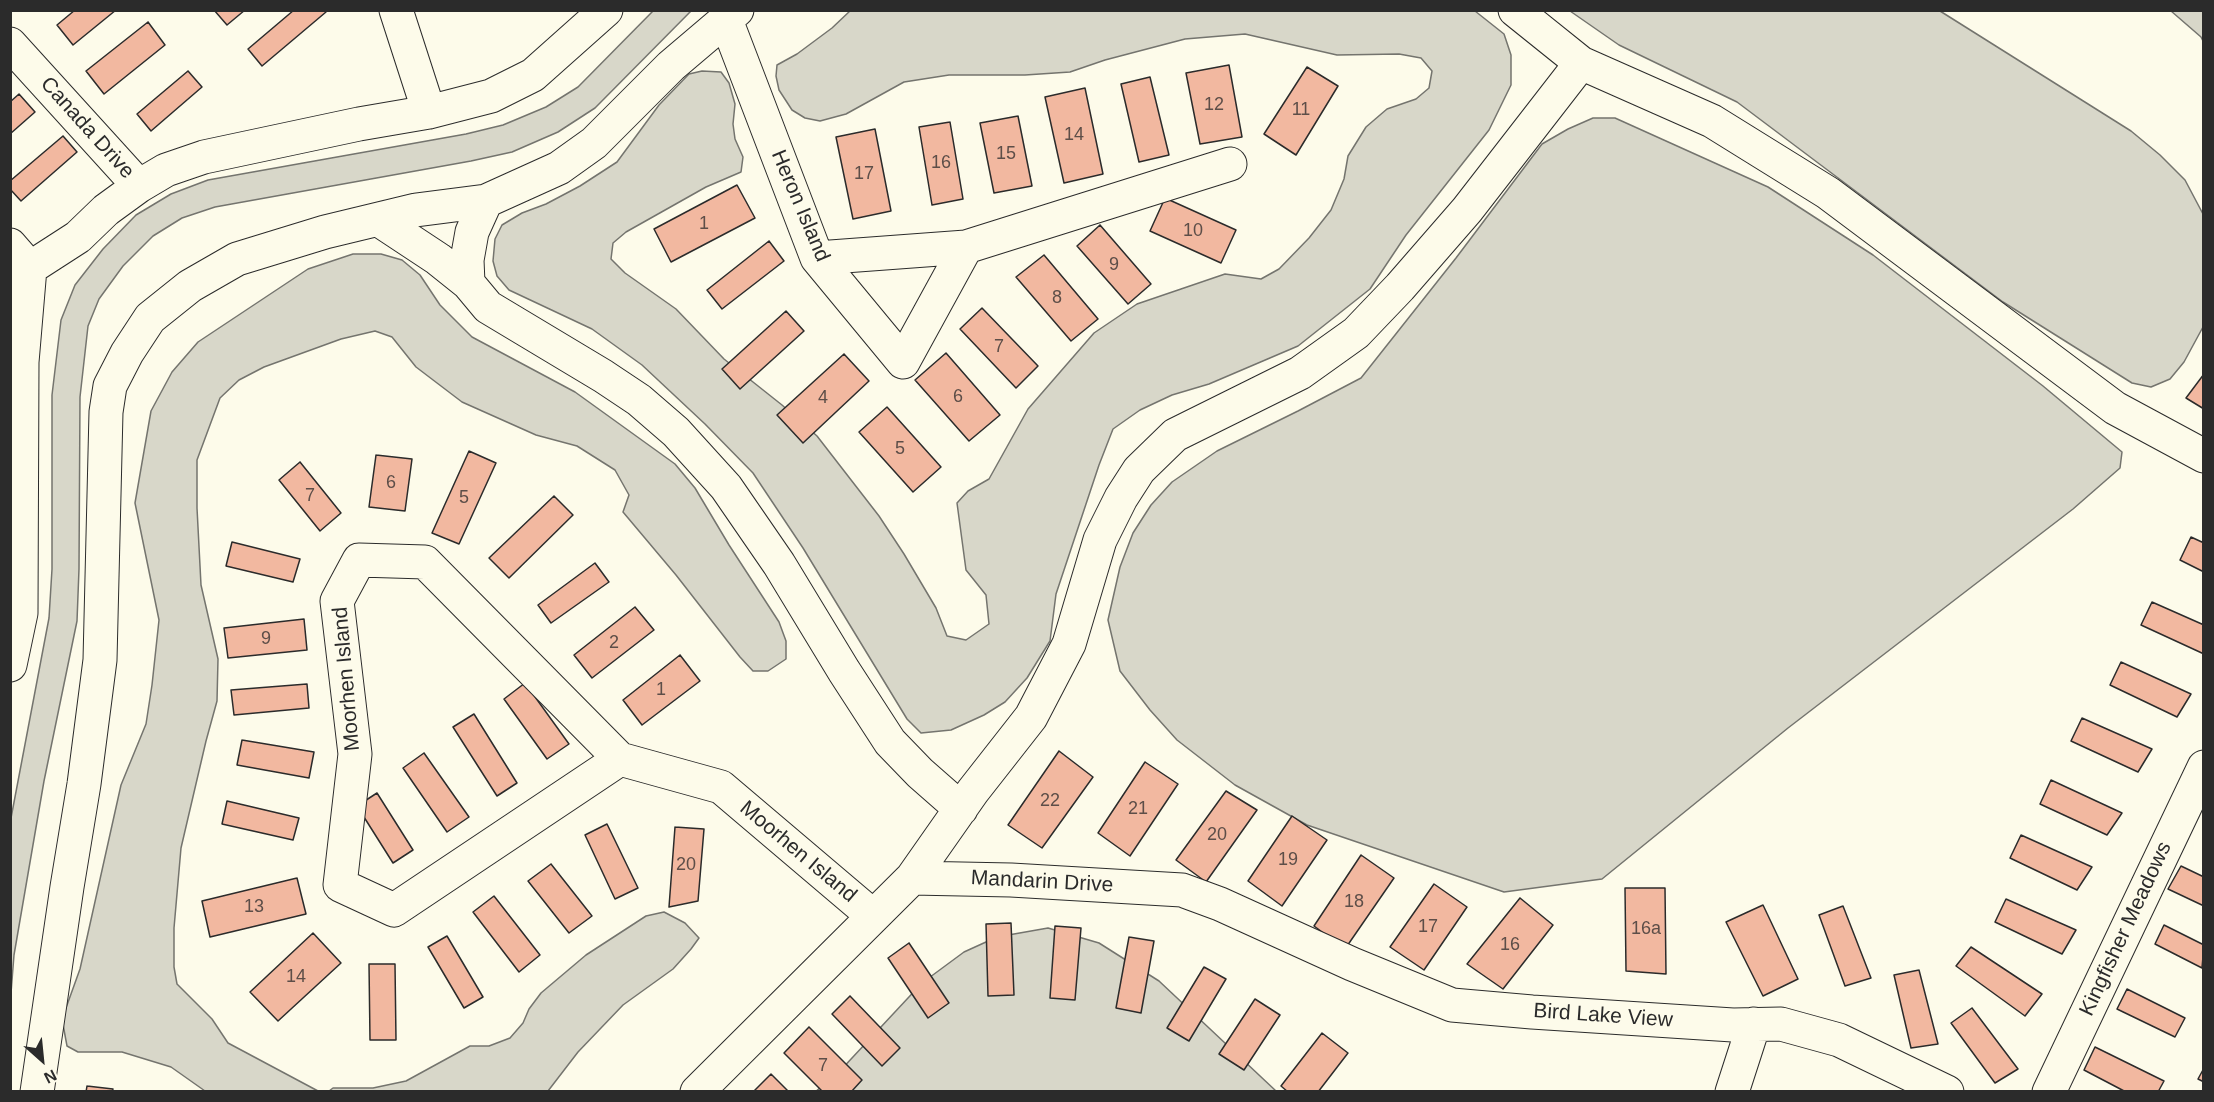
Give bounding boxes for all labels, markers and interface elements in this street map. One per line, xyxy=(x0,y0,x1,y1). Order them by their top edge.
street label: Canada Drive xyxy=(35,72,139,184)
house number: 12 xyxy=(1204,94,1224,116)
house number: 11 xyxy=(1292,99,1310,121)
house number: 14 xyxy=(1064,124,1084,146)
house number: 15 xyxy=(996,143,1016,165)
street label: Heron Island xyxy=(765,146,835,266)
house number: 16 xyxy=(931,152,951,174)
house number: 17 xyxy=(854,163,874,185)
house number: 1 xyxy=(699,213,709,235)
house number: 10 xyxy=(1183,220,1203,242)
house number: 9 xyxy=(1109,254,1119,276)
house number: 8 xyxy=(1052,287,1062,309)
house number: 7 xyxy=(994,336,1004,358)
house number: 6 xyxy=(953,386,963,408)
house number: 4 xyxy=(818,387,828,409)
house number: 5 xyxy=(895,438,905,460)
house number: 6 xyxy=(386,472,396,494)
house number: 7 xyxy=(305,485,315,507)
house number: 5 xyxy=(459,487,469,509)
street label: Moorhen Island xyxy=(328,606,366,752)
house number: 9 xyxy=(261,628,271,650)
house number: 2 xyxy=(609,632,619,654)
house number: 1 xyxy=(656,679,666,701)
house number: 22 xyxy=(1040,790,1060,812)
street label: Moorhen Island xyxy=(734,796,862,908)
house number: 21 xyxy=(1128,798,1148,820)
house number: 20 xyxy=(1207,824,1227,846)
street label: Kingfisher Meadows xyxy=(2075,838,2177,1020)
house number: 19 xyxy=(1278,849,1298,871)
house number: 20 xyxy=(676,854,696,876)
street label: Mandarin Drive xyxy=(970,866,1114,898)
house number: 18 xyxy=(1344,891,1364,913)
house number: 13 xyxy=(244,896,264,918)
house number: 17 xyxy=(1418,916,1438,938)
house number: 16a xyxy=(1631,918,1661,940)
house number: 16 xyxy=(1500,934,1520,956)
house number: 14 xyxy=(286,966,306,988)
street label: Bird Lake View xyxy=(1532,999,1674,1033)
north arrow xyxy=(12,1030,72,1090)
house number: 7 xyxy=(818,1055,828,1077)
text: N xyxy=(41,1066,59,1087)

